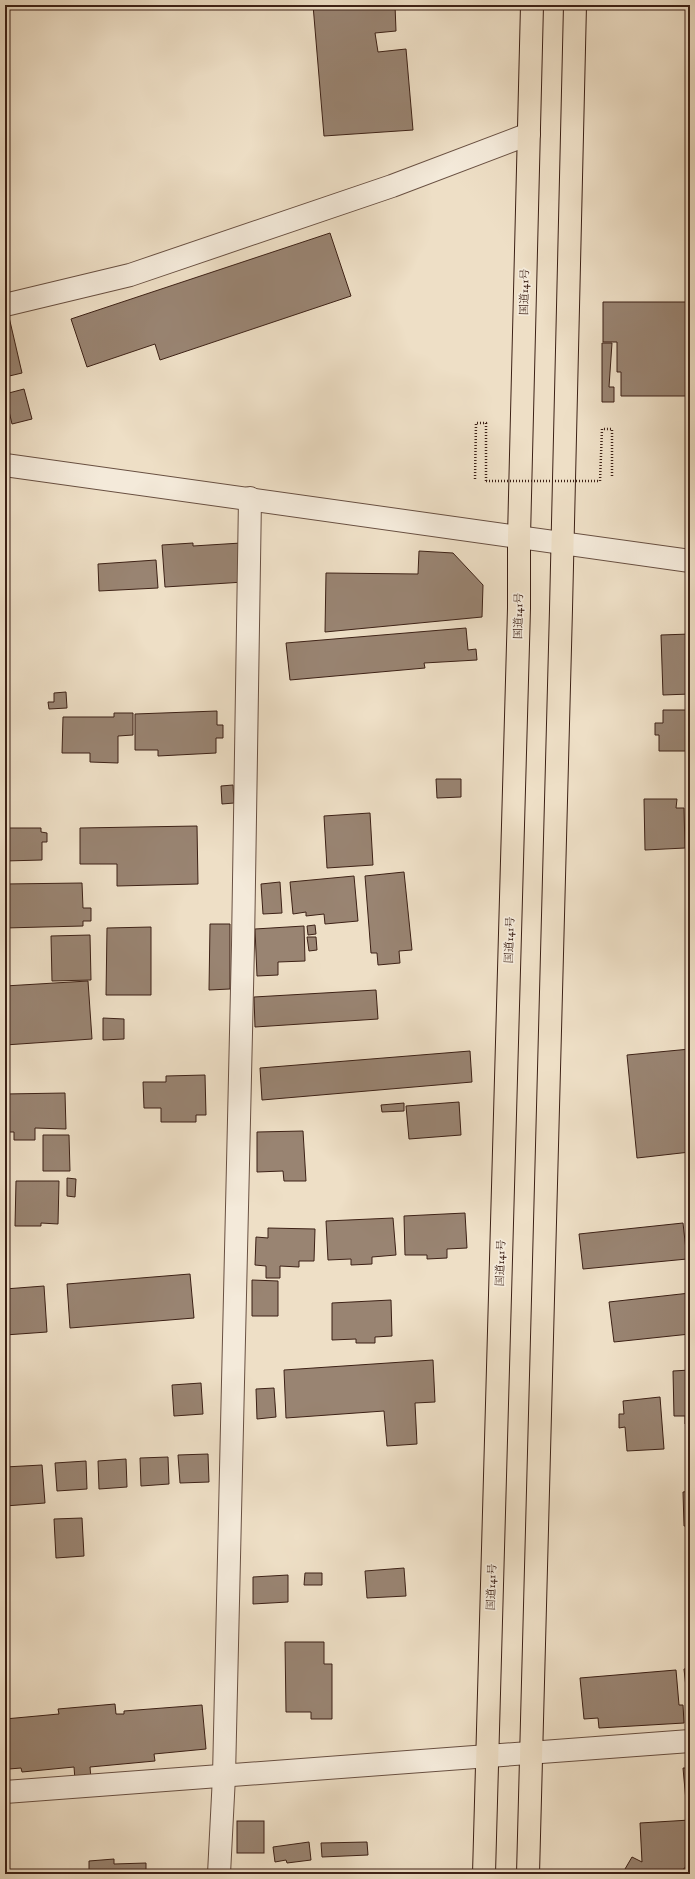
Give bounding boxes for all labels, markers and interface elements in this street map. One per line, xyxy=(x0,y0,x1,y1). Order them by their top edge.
street label: 国道141号 xyxy=(518,269,532,315)
street label: 国道141号 xyxy=(512,593,526,639)
street label: 国道141号 xyxy=(502,916,518,964)
street label: 国道141号 xyxy=(493,1239,509,1287)
street label: 国道141号 xyxy=(484,1563,500,1611)

